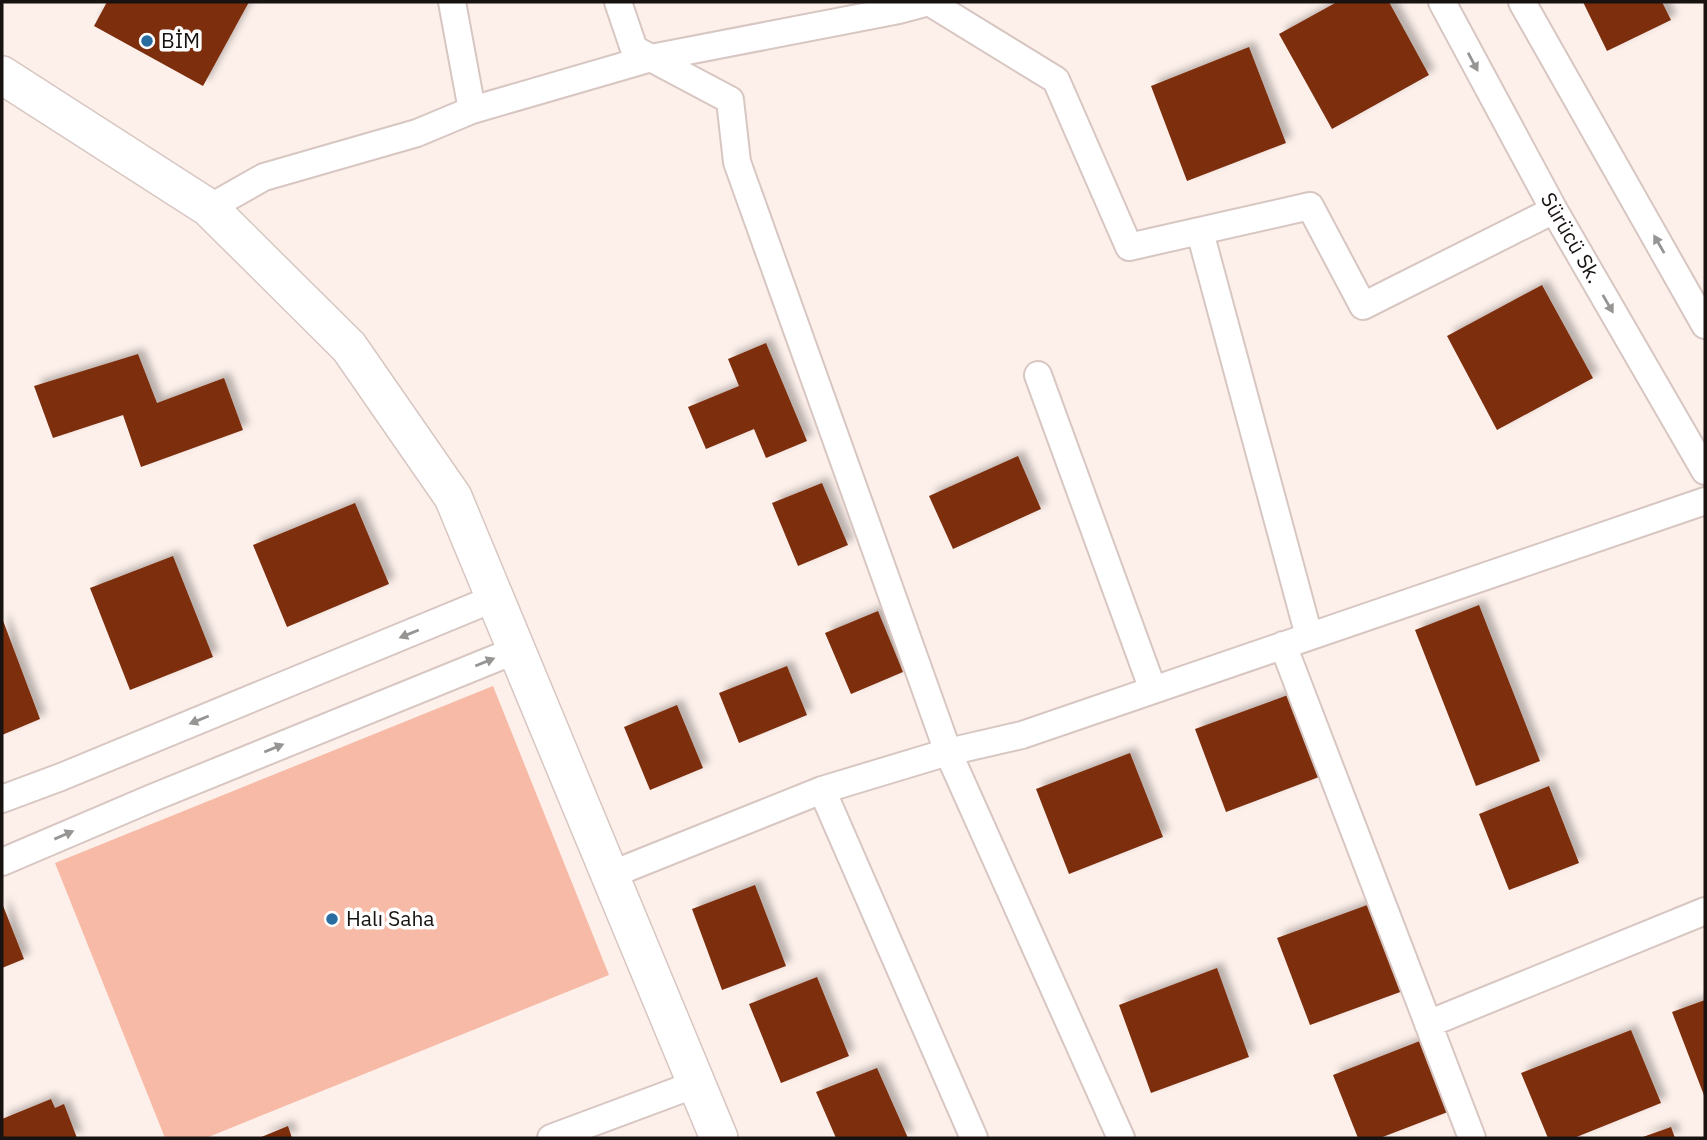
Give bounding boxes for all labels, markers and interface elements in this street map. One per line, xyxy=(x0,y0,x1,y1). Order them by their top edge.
place label: BİM xyxy=(161,26,200,54)
marker: BİM xyxy=(139,33,155,49)
one-way arrow xyxy=(1467,53,1479,72)
street label: Sürücü Sk. xyxy=(1535,187,1609,288)
one-way arrow xyxy=(1653,235,1666,254)
one-way arrow xyxy=(1602,294,1614,313)
one-way arrow xyxy=(398,628,419,639)
one-way arrow xyxy=(475,657,496,668)
one-way arrow xyxy=(188,715,209,726)
one-way arrow xyxy=(264,742,285,753)
one-way arrow xyxy=(54,830,75,841)
place label: Halı Saha xyxy=(346,904,435,932)
marker: Halı Saha xyxy=(324,911,340,927)

